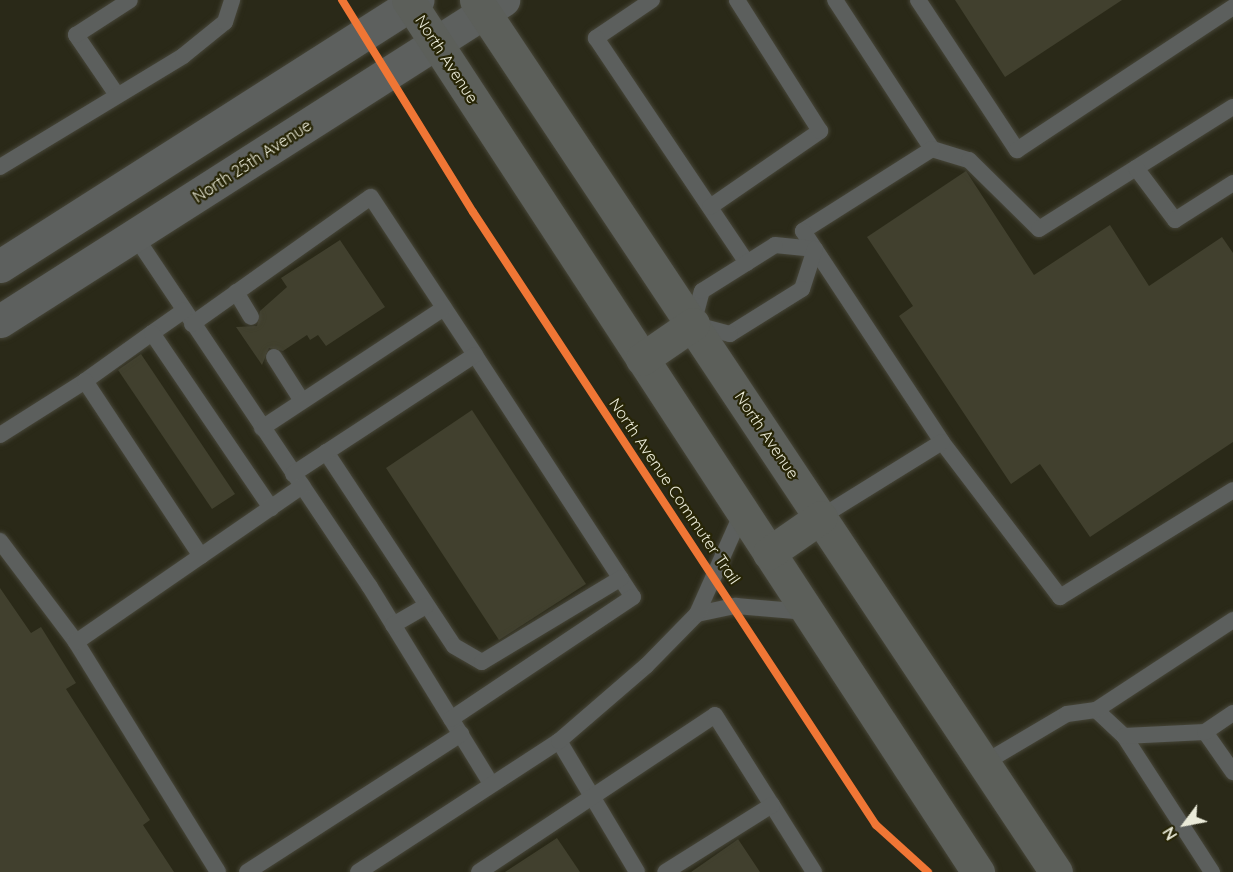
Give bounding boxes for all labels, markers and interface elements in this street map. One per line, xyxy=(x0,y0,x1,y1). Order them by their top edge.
street label: North Avenue xyxy=(411,11,483,107)
street label: North 25th Avenue xyxy=(189,115,315,207)
street label: North Avenue xyxy=(731,388,803,482)
street label: North Avenue Commuter Trail xyxy=(605,394,745,588)
north arrow xyxy=(1155,794,1215,854)
text: N xyxy=(1158,823,1181,844)

